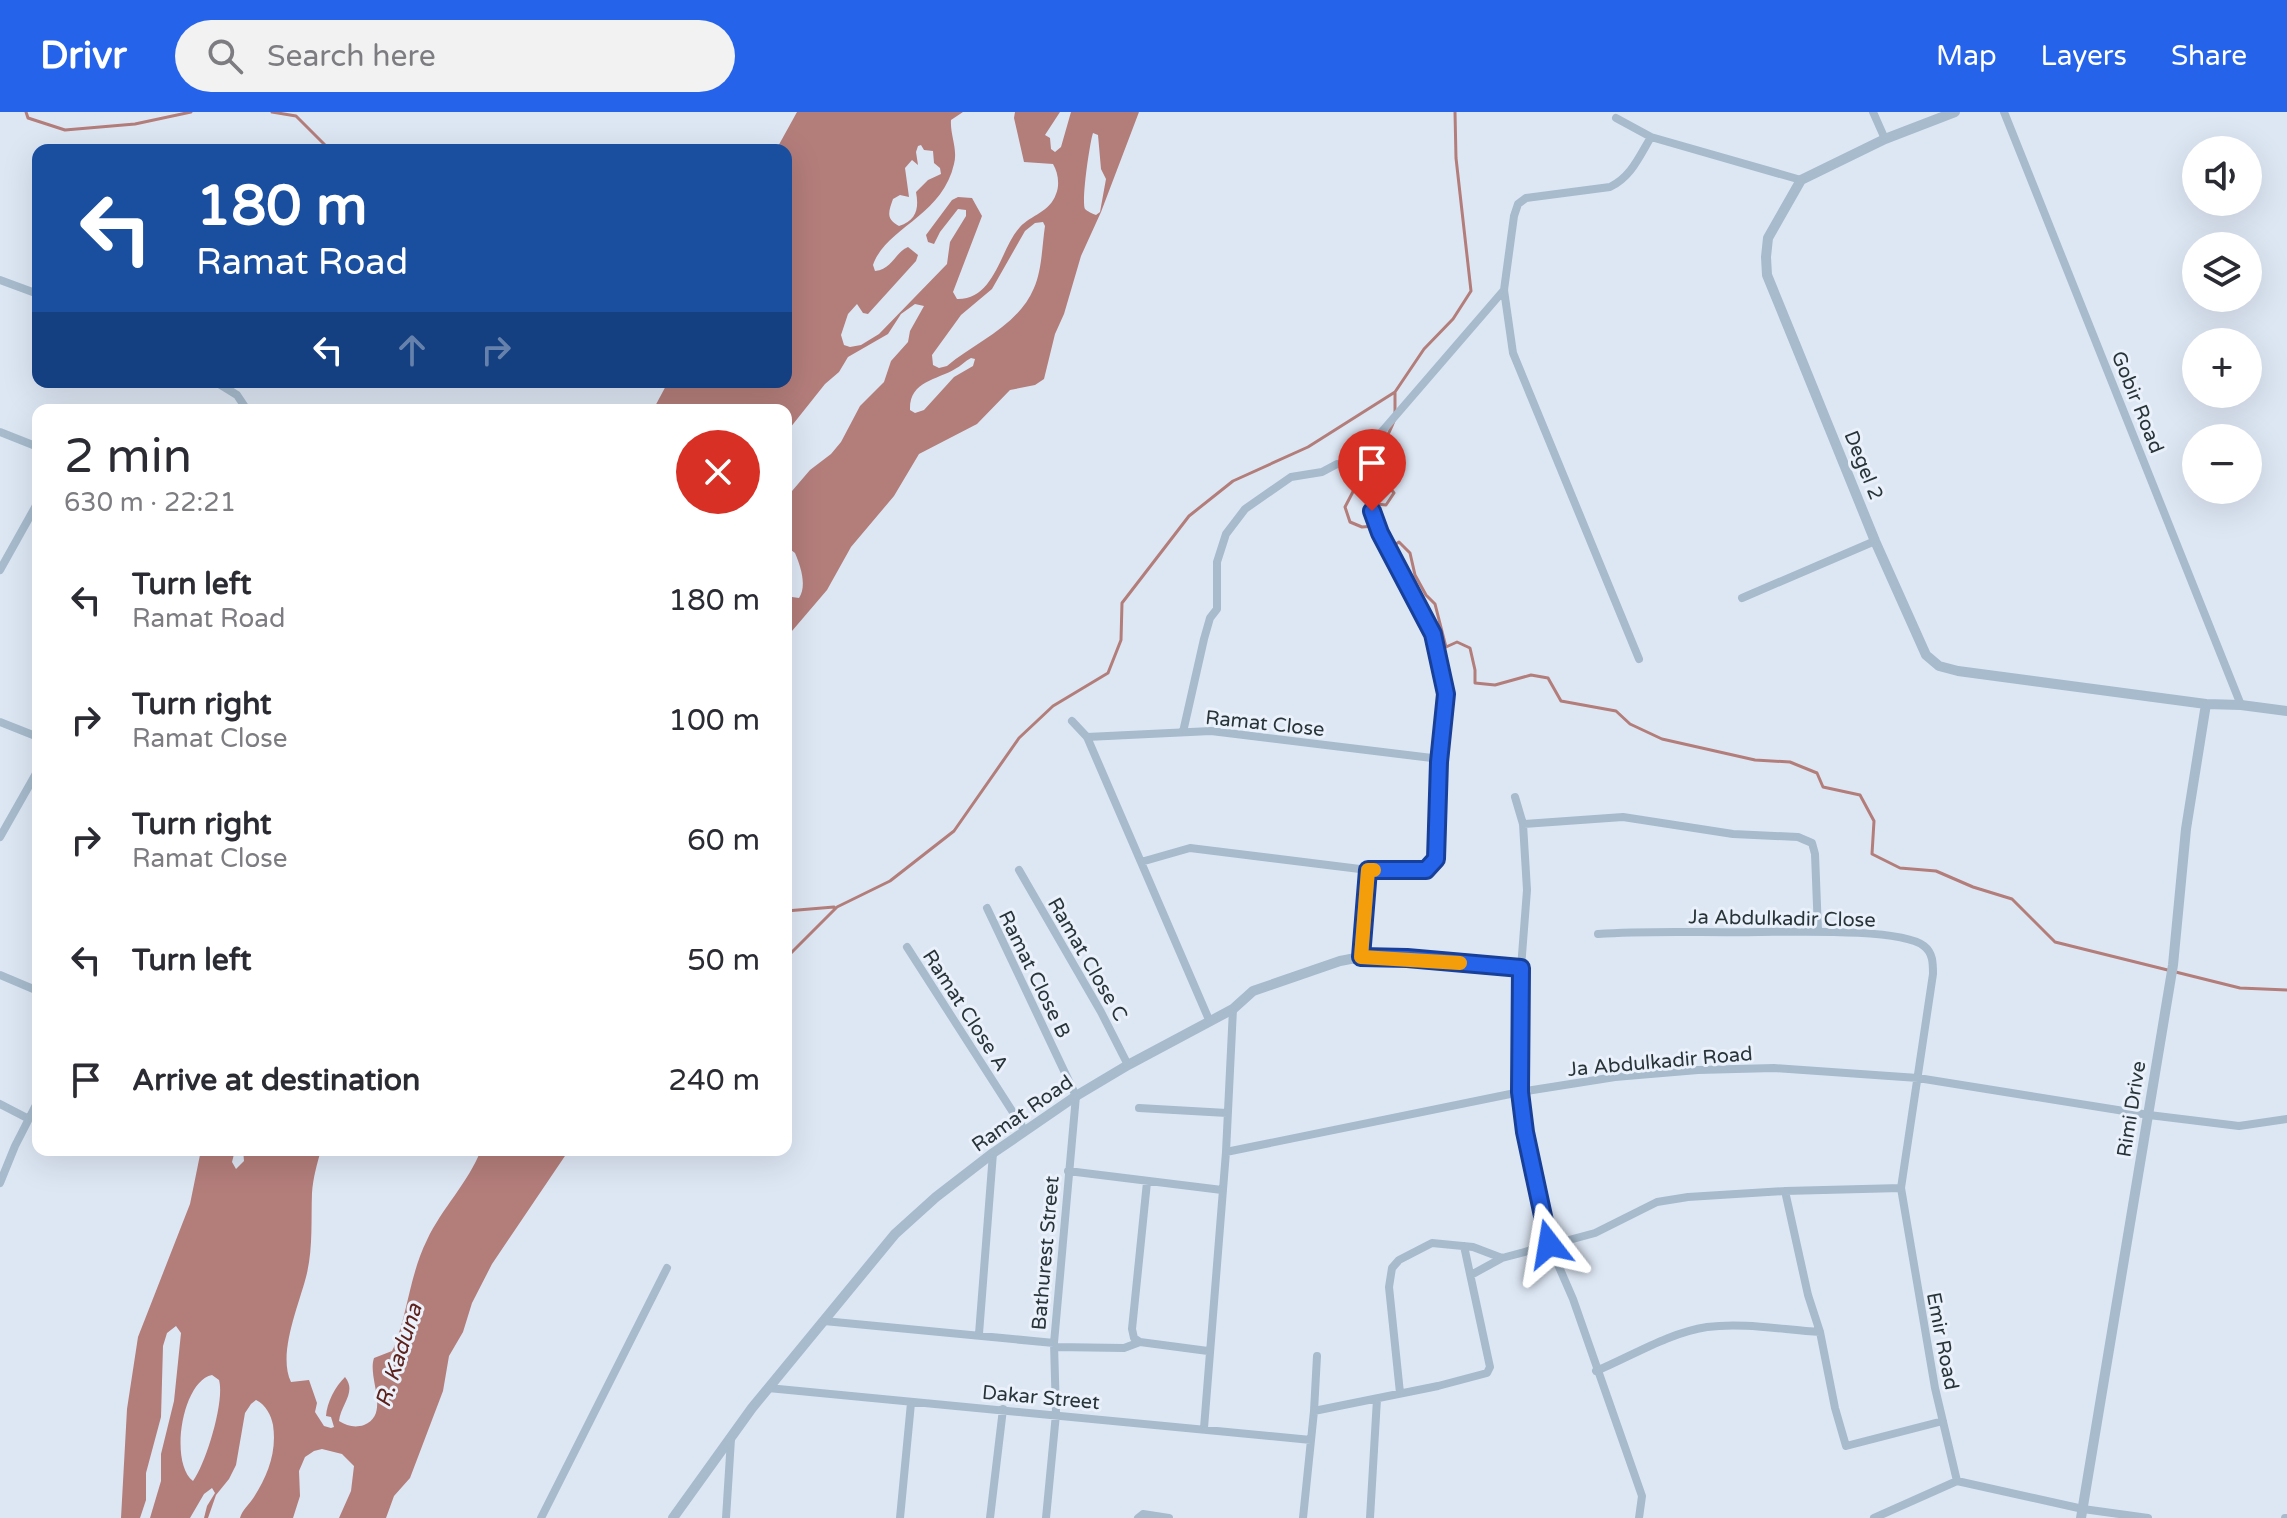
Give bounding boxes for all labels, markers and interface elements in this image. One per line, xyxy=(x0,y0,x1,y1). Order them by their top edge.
search box xyxy=(175,20,735,92)
text: Drivr xyxy=(40,33,127,79)
icon: search xyxy=(203,34,247,78)
text: Search here xyxy=(267,38,436,75)
text: Map xyxy=(1936,39,1997,73)
text: Layers xyxy=(2041,39,2127,73)
text: Share xyxy=(2171,39,2247,73)
map controls xyxy=(2182,136,2262,504)
button: sound xyxy=(2182,136,2262,216)
text: 180 m xyxy=(196,173,367,240)
icon: left xyxy=(64,176,168,280)
button: layers xyxy=(2182,232,2262,312)
text: Ramat Road xyxy=(196,241,408,284)
icon: left xyxy=(306,328,350,372)
icon: ahead xyxy=(390,328,434,372)
icon: right xyxy=(474,328,518,372)
button: + xyxy=(2182,328,2262,408)
street label: Gobir Road xyxy=(2106,348,2168,457)
button: − xyxy=(2182,424,2262,504)
street label: Degel 2 xyxy=(1838,427,1888,504)
text: 2 min xyxy=(64,428,192,486)
pin xyxy=(1338,429,1406,511)
button: close xyxy=(676,430,760,514)
icon: arrive xyxy=(1350,441,1394,485)
text: 630 m · 22:21 xyxy=(64,487,236,518)
text: Turn left xyxy=(132,566,251,603)
icon: left xyxy=(64,578,108,622)
text: 180 m xyxy=(668,582,760,619)
text: Ramat Road xyxy=(132,603,285,634)
text: Turn right xyxy=(132,686,272,723)
icon: right xyxy=(64,698,108,742)
text: 100 m xyxy=(668,702,760,739)
street label: Ramat Close xyxy=(1204,706,1326,742)
text: Ramat Close xyxy=(132,723,288,754)
text: Turn right xyxy=(132,806,272,843)
icon: right xyxy=(64,818,108,862)
text: 60 m xyxy=(687,822,760,859)
text: Ramat Close xyxy=(132,843,288,874)
street label: Ramat Close C xyxy=(1042,893,1132,1026)
street label: Ja Abdulkadir Close xyxy=(1688,905,1876,933)
street label: Ramat Close B xyxy=(993,907,1075,1042)
icon: left xyxy=(64,938,108,982)
text: Turn left xyxy=(132,942,251,979)
text: 50 m xyxy=(687,942,760,979)
street label: Ramat Close A xyxy=(917,945,1013,1076)
street label: Ja Abdulkadir Road xyxy=(1567,1042,1754,1082)
icon: arrive xyxy=(64,1058,108,1102)
street label: Rimi Drive xyxy=(2113,1059,2151,1159)
text: Arrive at destination xyxy=(132,1062,420,1099)
text: 240 m xyxy=(668,1062,760,1099)
street label: Ramat Road xyxy=(967,1070,1078,1157)
street label: Bathurest Street xyxy=(1027,1174,1065,1331)
position arrow xyxy=(1507,1202,1591,1286)
street label: Emir Road xyxy=(1921,1290,1963,1392)
water label: R. Kaduna xyxy=(370,1300,428,1410)
street label: Dakar Street xyxy=(981,1381,1101,1415)

